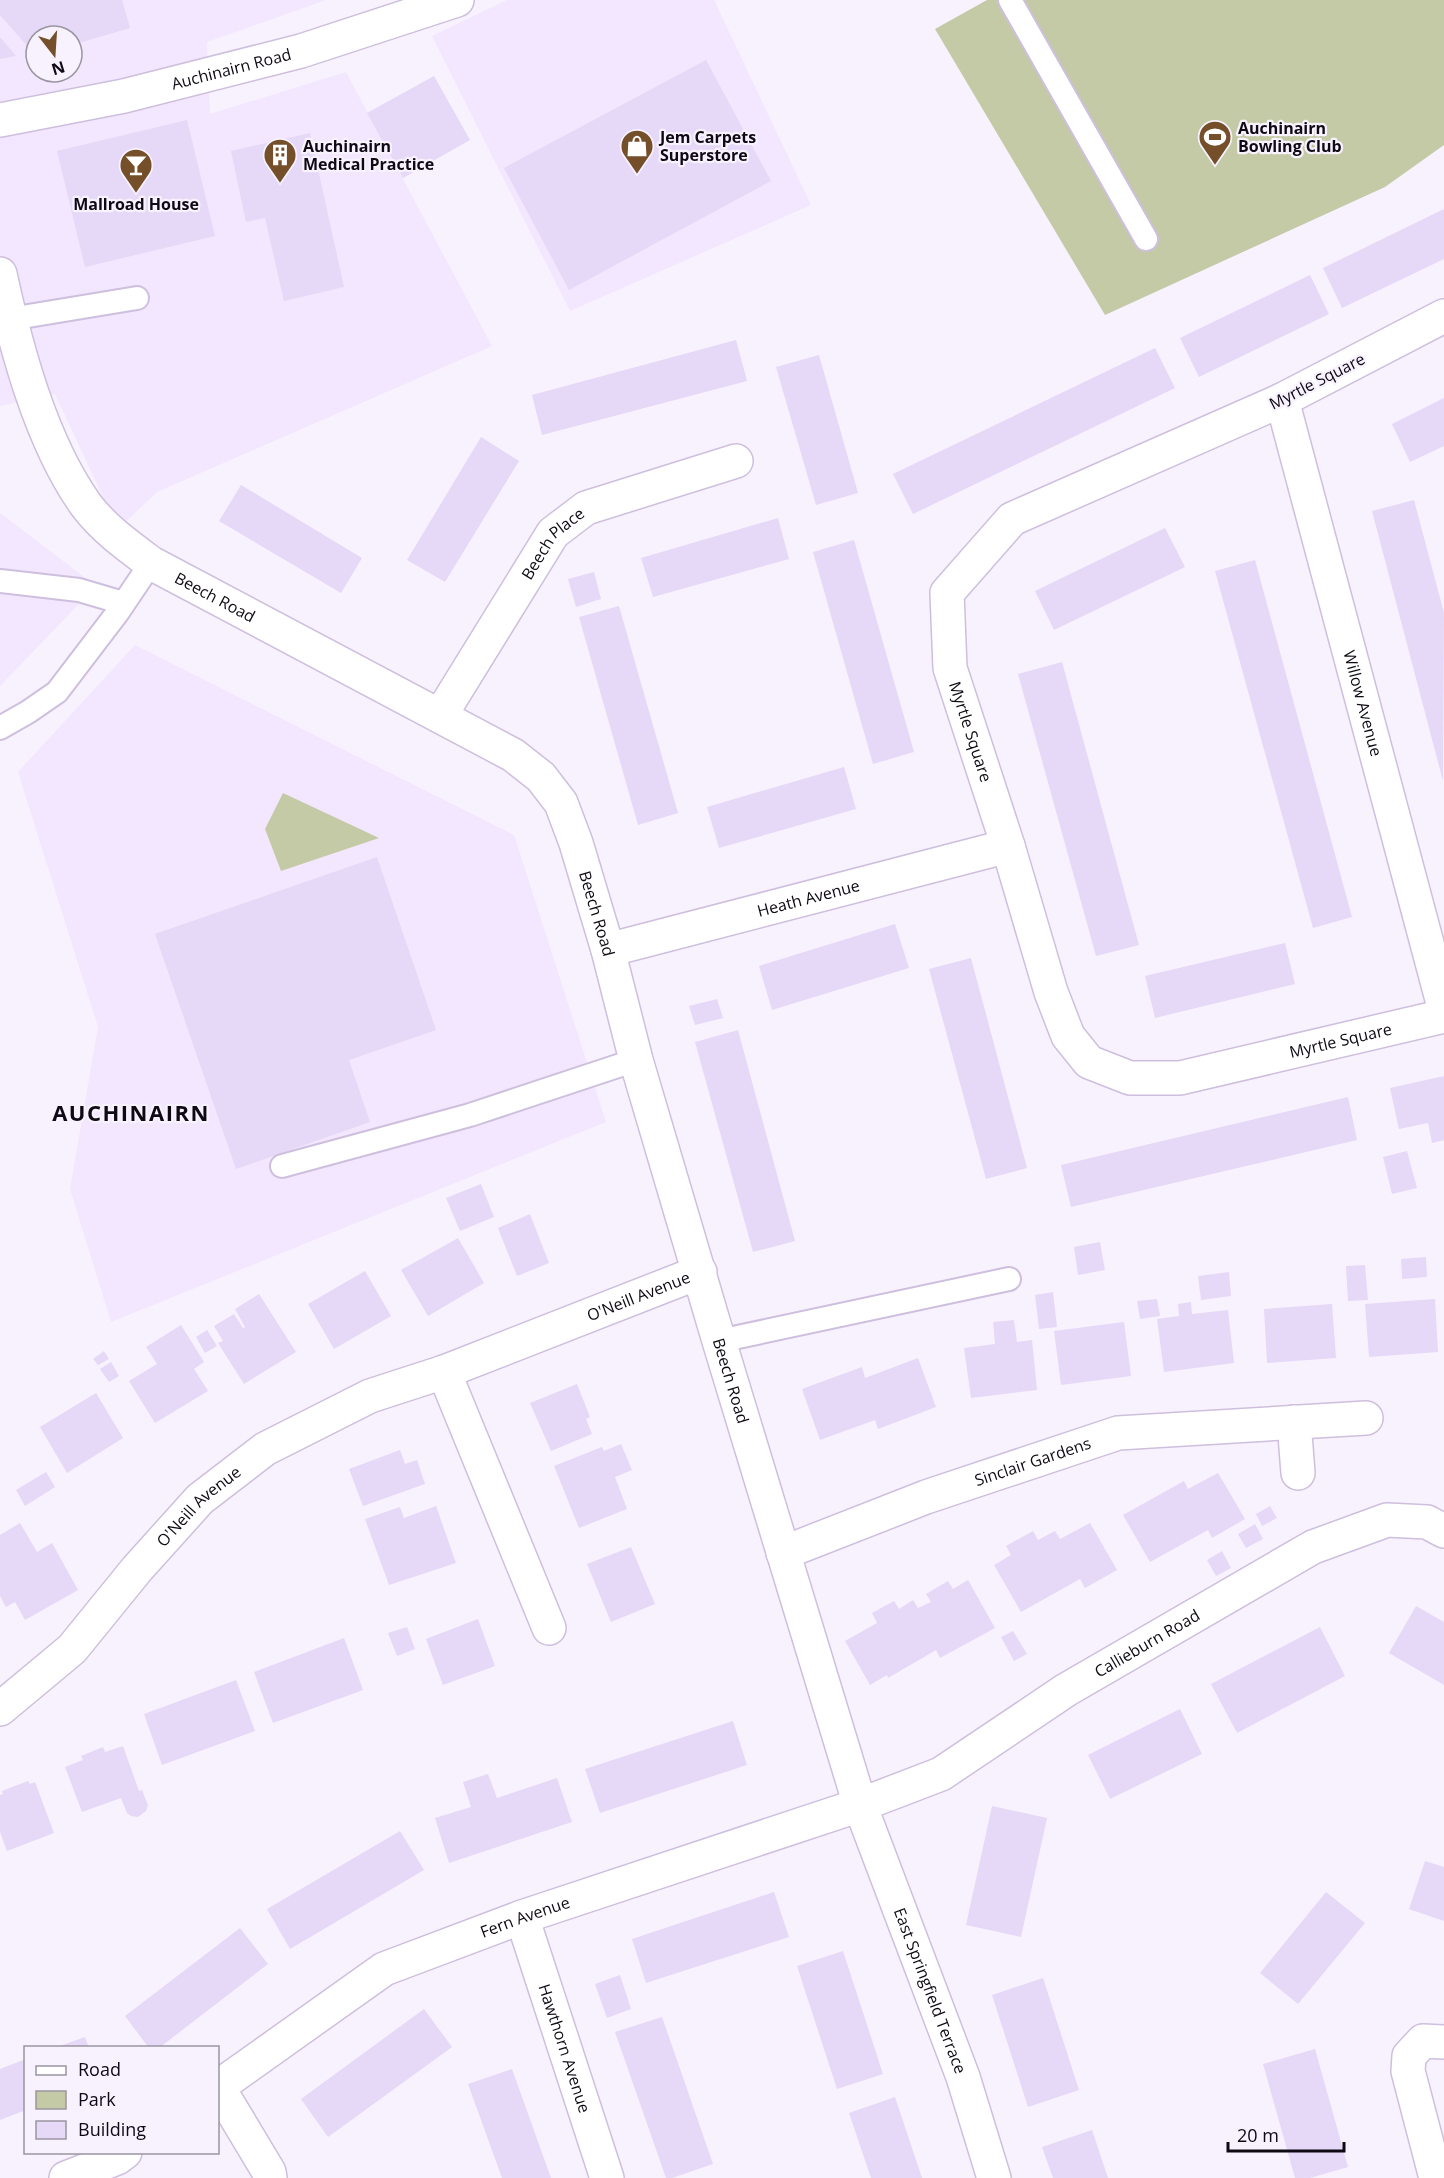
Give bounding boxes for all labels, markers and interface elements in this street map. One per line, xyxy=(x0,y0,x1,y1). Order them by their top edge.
north arrow xyxy=(24,24,84,84)
street label: Auchinairn Road xyxy=(169,43,294,95)
text: N xyxy=(49,56,68,81)
place label: Auchinairn Bowling Club xyxy=(1238,117,1342,157)
sports icon: Auchinairn Bowling Club xyxy=(1197,119,1233,166)
place label: Jem Carpets Superstore xyxy=(658,126,756,166)
shop icon: Jem Carpets Superstore xyxy=(619,128,655,175)
place label: Auchinairn Medical Practice xyxy=(303,135,434,175)
building icon: Auchinairn Medical Practice xyxy=(262,137,298,184)
bar icon: Mallroad House xyxy=(118,147,154,194)
place label: Mallroad House xyxy=(73,193,199,215)
street label: Myrtle Square xyxy=(1265,347,1369,415)
street label: Beech Place xyxy=(516,502,589,584)
street label: Beech Road xyxy=(171,567,259,627)
street label: Willow Avenue xyxy=(1338,648,1388,759)
street label: Myrtle Square xyxy=(944,678,997,785)
street label: Beech Road xyxy=(574,868,620,959)
street label: Heath Avenue xyxy=(755,874,862,922)
street label: Myrtle Square xyxy=(1287,1018,1394,1063)
district label: AUCHINAIRN xyxy=(52,1097,210,1127)
street label: O'Neill Avenue xyxy=(584,1266,693,1326)
street label: Beech Road xyxy=(708,1335,754,1426)
street label: Sinclair Gardens xyxy=(972,1432,1094,1491)
street label: O'Neill Avenue xyxy=(151,1461,245,1551)
street label: Callieburn Road xyxy=(1090,1604,1204,1682)
street label: Fern Avenue xyxy=(477,1891,573,1943)
street label: East Springfield Terrace xyxy=(889,1905,972,2077)
street label: Hawthorn Avenue xyxy=(533,1981,596,2116)
legend xyxy=(24,2046,219,2154)
text: Road xyxy=(78,2057,121,2081)
text: Park xyxy=(78,2087,116,2111)
scale bar xyxy=(1228,2115,1344,2153)
text: Building xyxy=(78,2117,146,2141)
text: 20 m xyxy=(1237,2123,1279,2147)

